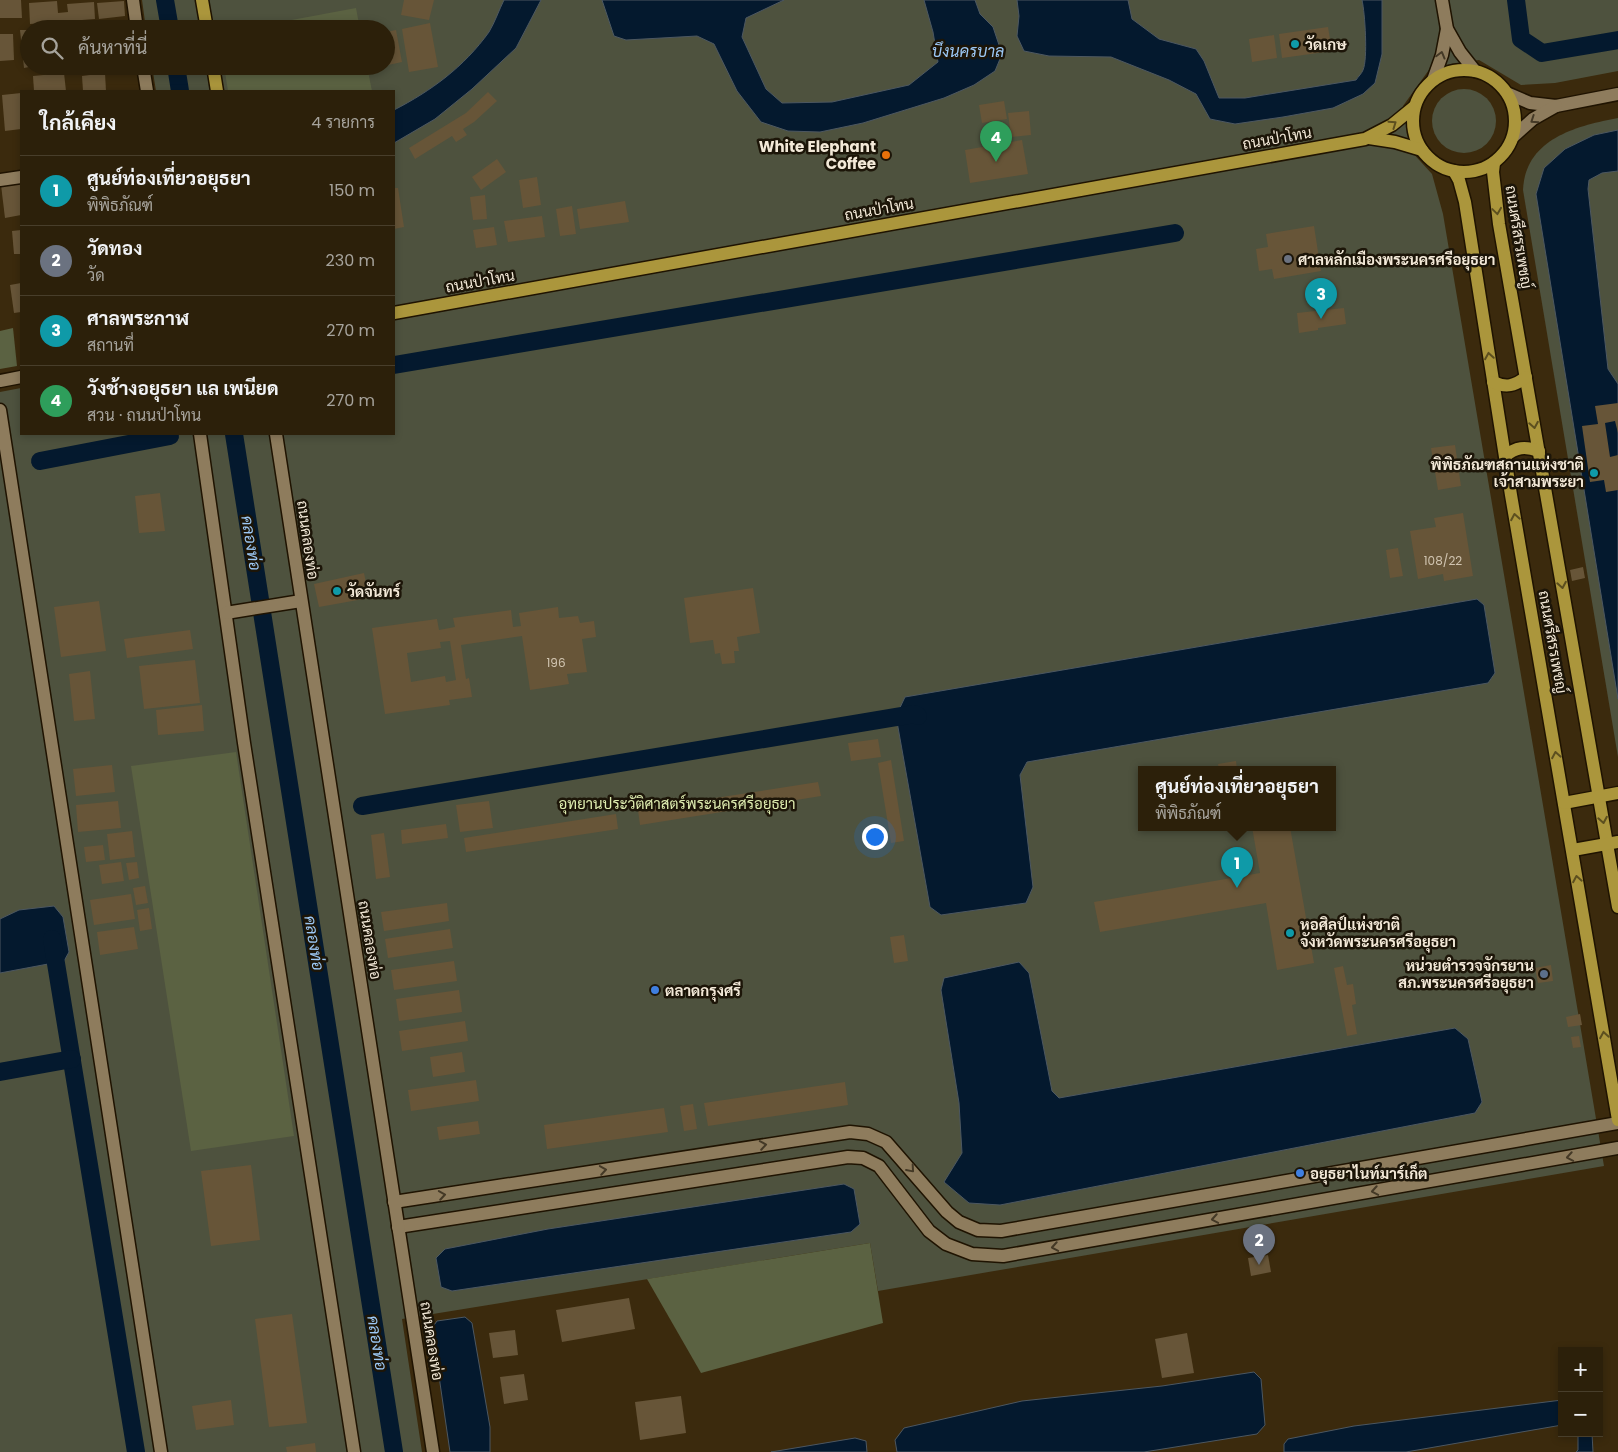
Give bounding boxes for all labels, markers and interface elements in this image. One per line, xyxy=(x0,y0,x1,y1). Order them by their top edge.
search box xyxy=(20,20,395,75)
icon: search xyxy=(38,34,66,62)
text: ค้นหาที่นี่ xyxy=(78,34,147,61)
place label: วัดเกษ xyxy=(1305,34,1347,55)
marker: วัดเกษ xyxy=(1289,38,1301,50)
water label: บึงนครบาล xyxy=(932,40,1004,63)
one-way arrow xyxy=(1436,51,1446,59)
text: ใกล้เคียง xyxy=(40,108,116,137)
text: 4 รายการ xyxy=(311,111,375,134)
one-way arrow xyxy=(1530,113,1539,123)
pin: 4 xyxy=(980,121,1012,162)
one-way arrow xyxy=(1387,121,1396,130)
street label: ถนนป่าโทน xyxy=(1241,122,1313,154)
place label: White Elephant Coffee xyxy=(759,136,876,174)
marker: White Elephant Coffee xyxy=(880,149,892,161)
text: ศูนย์ท่องเที่ยวอยุธยา xyxy=(87,165,251,192)
text: 1 xyxy=(53,179,59,202)
text: 150 m xyxy=(329,179,375,202)
street label: ถนนศรีสรรเพชญ์ xyxy=(1500,184,1538,290)
street label: ถนนป่าโทน xyxy=(843,193,915,225)
text: พิพิธภัณฑ์ xyxy=(87,194,153,217)
one-way arrow xyxy=(1491,207,1502,215)
text: วัดทอง xyxy=(87,235,142,262)
text: 2 xyxy=(51,249,61,272)
text: 230 m xyxy=(326,249,375,272)
place label: ศาลหลักเมืองพระนครศรีอยุธยา xyxy=(1298,249,1495,271)
marker: ศาลหลักเมืองพระนครศรีอยุธยา xyxy=(1282,253,1294,265)
text: วัด xyxy=(87,264,105,287)
street label: ถนนป่าโทน xyxy=(444,265,516,297)
pin: 3 xyxy=(1305,278,1337,319)
text: ศาลพระกาฬ xyxy=(87,305,189,332)
text: 3 xyxy=(51,319,61,342)
text: 270 m xyxy=(326,319,375,342)
text: สถานที่ xyxy=(87,334,134,357)
one-way arrow xyxy=(1484,352,1495,360)
text: วังช้างอยุธยา แล เพนียด xyxy=(87,375,279,402)
text: 4 xyxy=(51,389,61,412)
text: 270 m xyxy=(326,389,375,412)
text: สวน · ถนนป่าโทน xyxy=(87,404,201,427)
one-way arrow xyxy=(1529,420,1539,429)
place label: พิพิธภัณฑสถานแห่งชาติ เจ้าสามพระยา xyxy=(1431,454,1584,492)
marker: พิพิธภัณฑสถานแห่งชาติ เจ้าสามพระยา xyxy=(1588,467,1600,479)
street label: ถนนคลองท่อ xyxy=(292,499,324,581)
one-way arrow xyxy=(1510,513,1521,521)
water label: คลองท่อ xyxy=(235,514,267,572)
house number: 108/22 xyxy=(1424,552,1462,569)
one-way arrow xyxy=(1557,580,1567,589)
place label: วัดจันทร์ xyxy=(347,581,402,602)
marker: วัดจันทร์ xyxy=(331,585,343,597)
street label: ถนนศรีสรรเพชญ์ xyxy=(1534,589,1572,695)
house number: 196 xyxy=(546,654,566,671)
one-way arrow xyxy=(1552,751,1562,759)
popup xyxy=(1138,766,1336,831)
text: ศูนย์ท่องเที่ยวอยุธยา xyxy=(1155,773,1319,800)
park label: อุทยานประวัติศาสตร์พระนครศรีอยุธยา xyxy=(559,793,795,815)
text: พิพิธภัณฑ์ xyxy=(1155,802,1221,825)
one-way arrow xyxy=(1598,816,1608,824)
your location xyxy=(862,824,888,850)
pin: 1 xyxy=(1221,847,1253,888)
one-way arrow xyxy=(1573,874,1583,883)
street label: ถนนคลองท่อ xyxy=(353,899,387,981)
water label: คลองท่อ xyxy=(298,914,330,972)
place label: หอศิลป์แห่งชาติ จังหวัดพระนครศรีอยุธยา xyxy=(1300,914,1456,953)
marker: หอศิลป์แห่งชาติ จังหวัดพระนครศรีอยุธยา xyxy=(1284,927,1296,939)
place label: หน่วยตำรวจจักรยาน สภ.พระนครศรีอยุธยา xyxy=(1398,955,1534,994)
marker: หน่วยตำรวจจักรยาน สภ.พระนครศรีอยุธยา xyxy=(1538,968,1550,980)
place label: ตลาดกรุงศรี xyxy=(665,980,741,1002)
marker: ตลาดกรุงศรี xyxy=(649,984,661,996)
one-way arrow xyxy=(1599,1031,1609,1040)
one-way arrow xyxy=(760,1140,768,1151)
one-way arrow xyxy=(1566,1151,1574,1161)
one-way arrow xyxy=(905,1163,913,1172)
place label: อยุธยาไนท์มาร์เก็ต xyxy=(1310,1163,1428,1185)
one-way arrow xyxy=(598,1165,607,1175)
marker: อยุธยาไนท์มาร์เก็ต xyxy=(1294,1167,1306,1179)
one-way arrow xyxy=(1371,1185,1380,1195)
one-way arrow xyxy=(438,1190,446,1200)
one-way arrow xyxy=(1211,1213,1220,1224)
pin: 2 xyxy=(1243,1224,1275,1265)
one-way arrow xyxy=(1051,1242,1060,1252)
street label: ถนนคลองท่อ xyxy=(415,1300,449,1382)
water label: คลองท่อ xyxy=(361,1314,393,1372)
map controls xyxy=(1558,1347,1603,1437)
button: + xyxy=(1558,1347,1603,1392)
button: − xyxy=(1558,1392,1603,1437)

